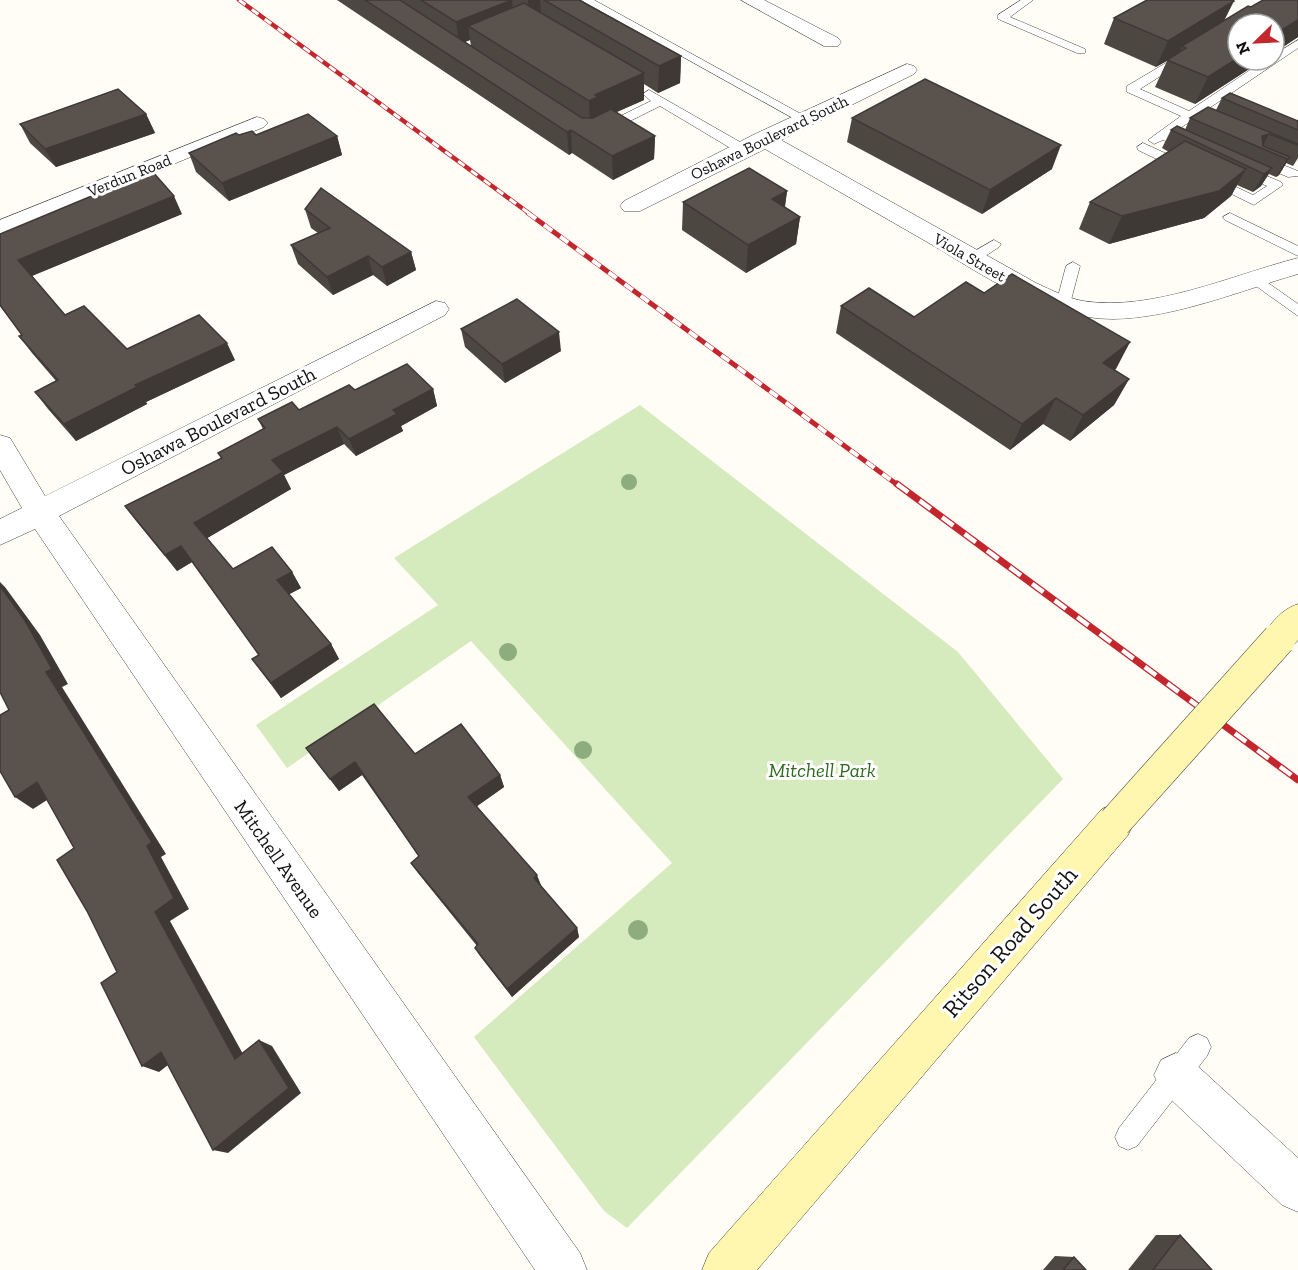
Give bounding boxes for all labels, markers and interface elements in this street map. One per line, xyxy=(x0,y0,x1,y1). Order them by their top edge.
north arrow xyxy=(1226,12,1286,72)
text: N xyxy=(1232,38,1254,57)
street label: Oshawa Boulevard South xyxy=(687,91,851,184)
street label: Verdun Road xyxy=(84,150,174,201)
street label: Viola Street xyxy=(929,229,1009,286)
street label: Oshawa Boulevard South xyxy=(116,361,320,481)
park label: Mitchell Park xyxy=(768,758,876,782)
street label: Mitchell Avenue xyxy=(229,795,329,923)
street label: Ritson Road South xyxy=(936,860,1083,1023)

